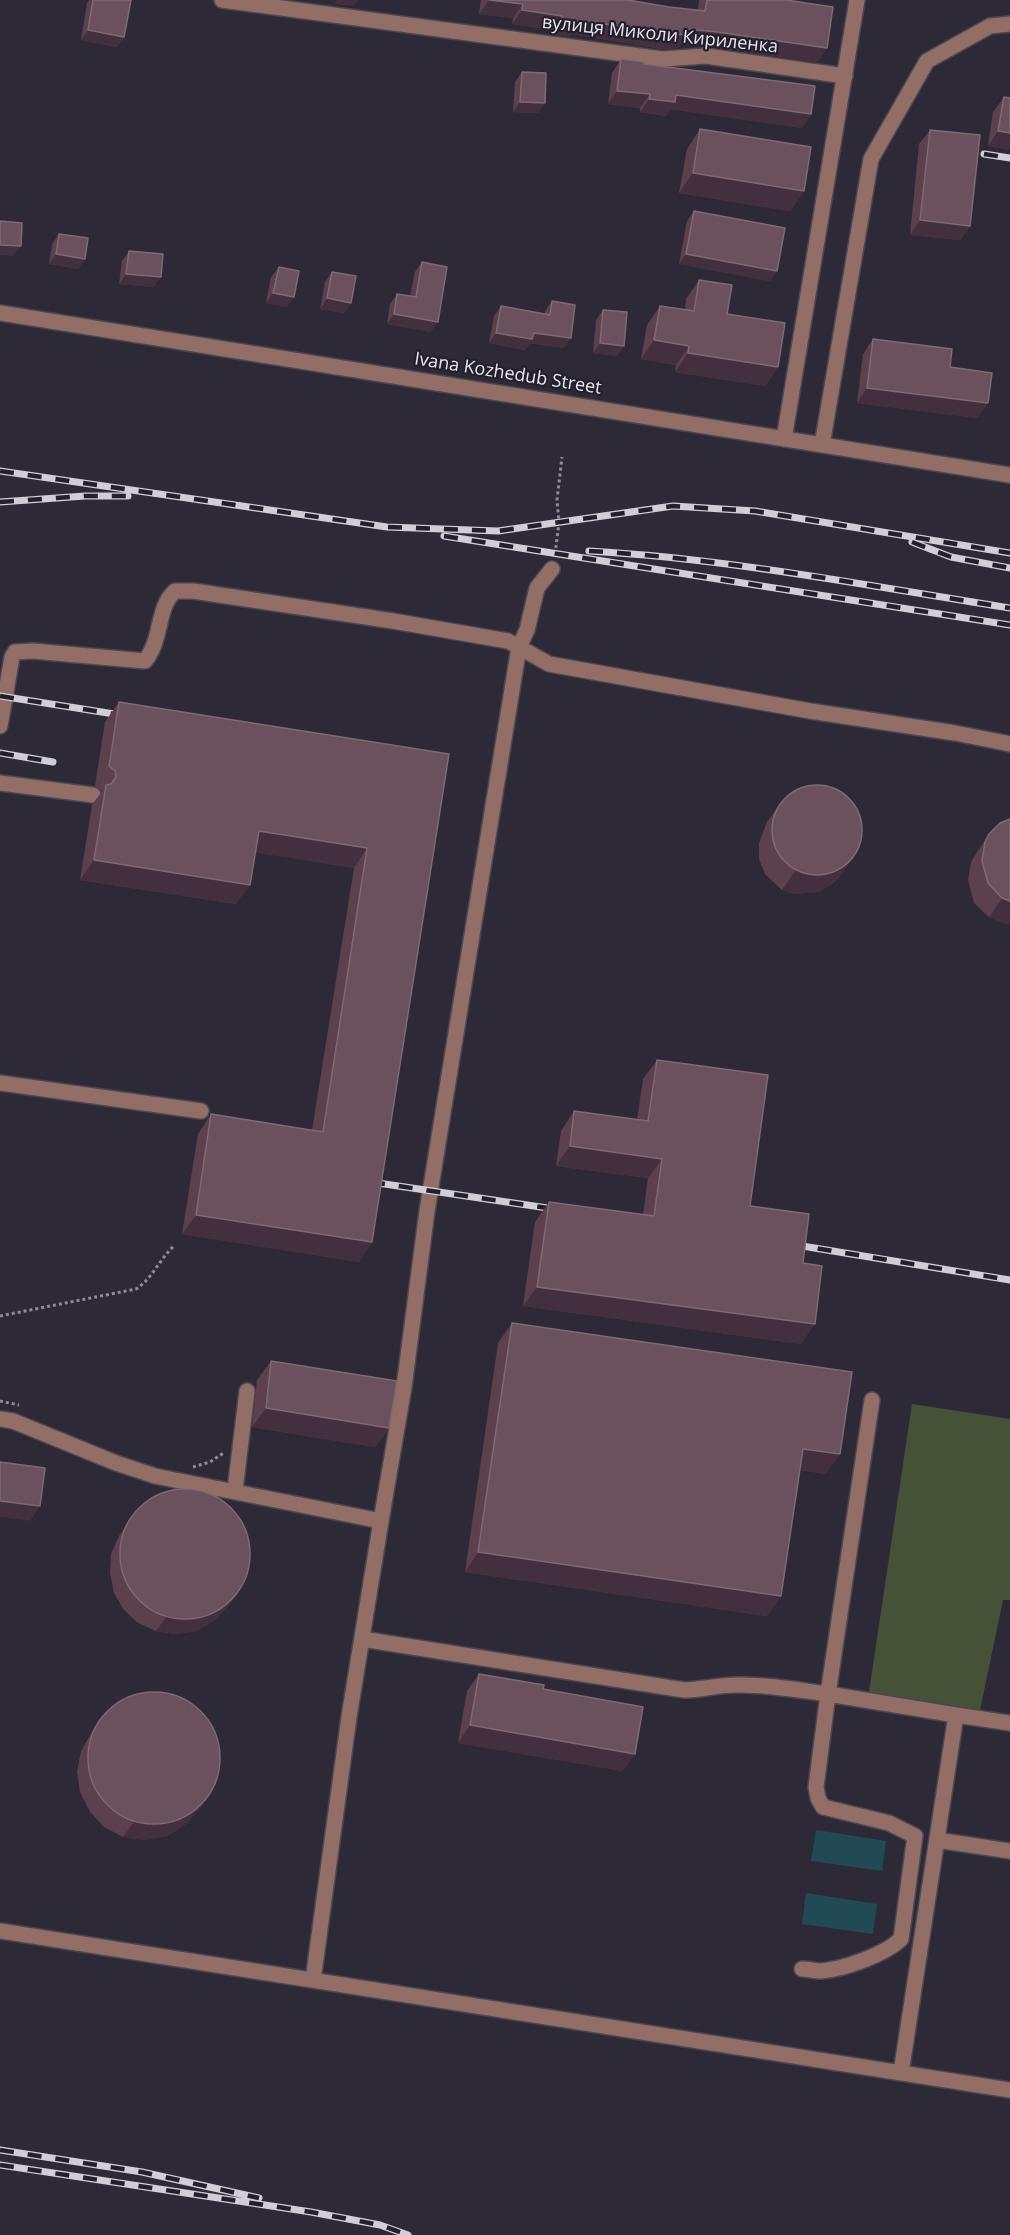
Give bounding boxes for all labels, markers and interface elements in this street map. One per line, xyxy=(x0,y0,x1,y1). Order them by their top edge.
street label: вулиця Миколи Кириленка xyxy=(541,12,779,58)
street label: Ivana Kozhedub Street xyxy=(413,349,603,399)

